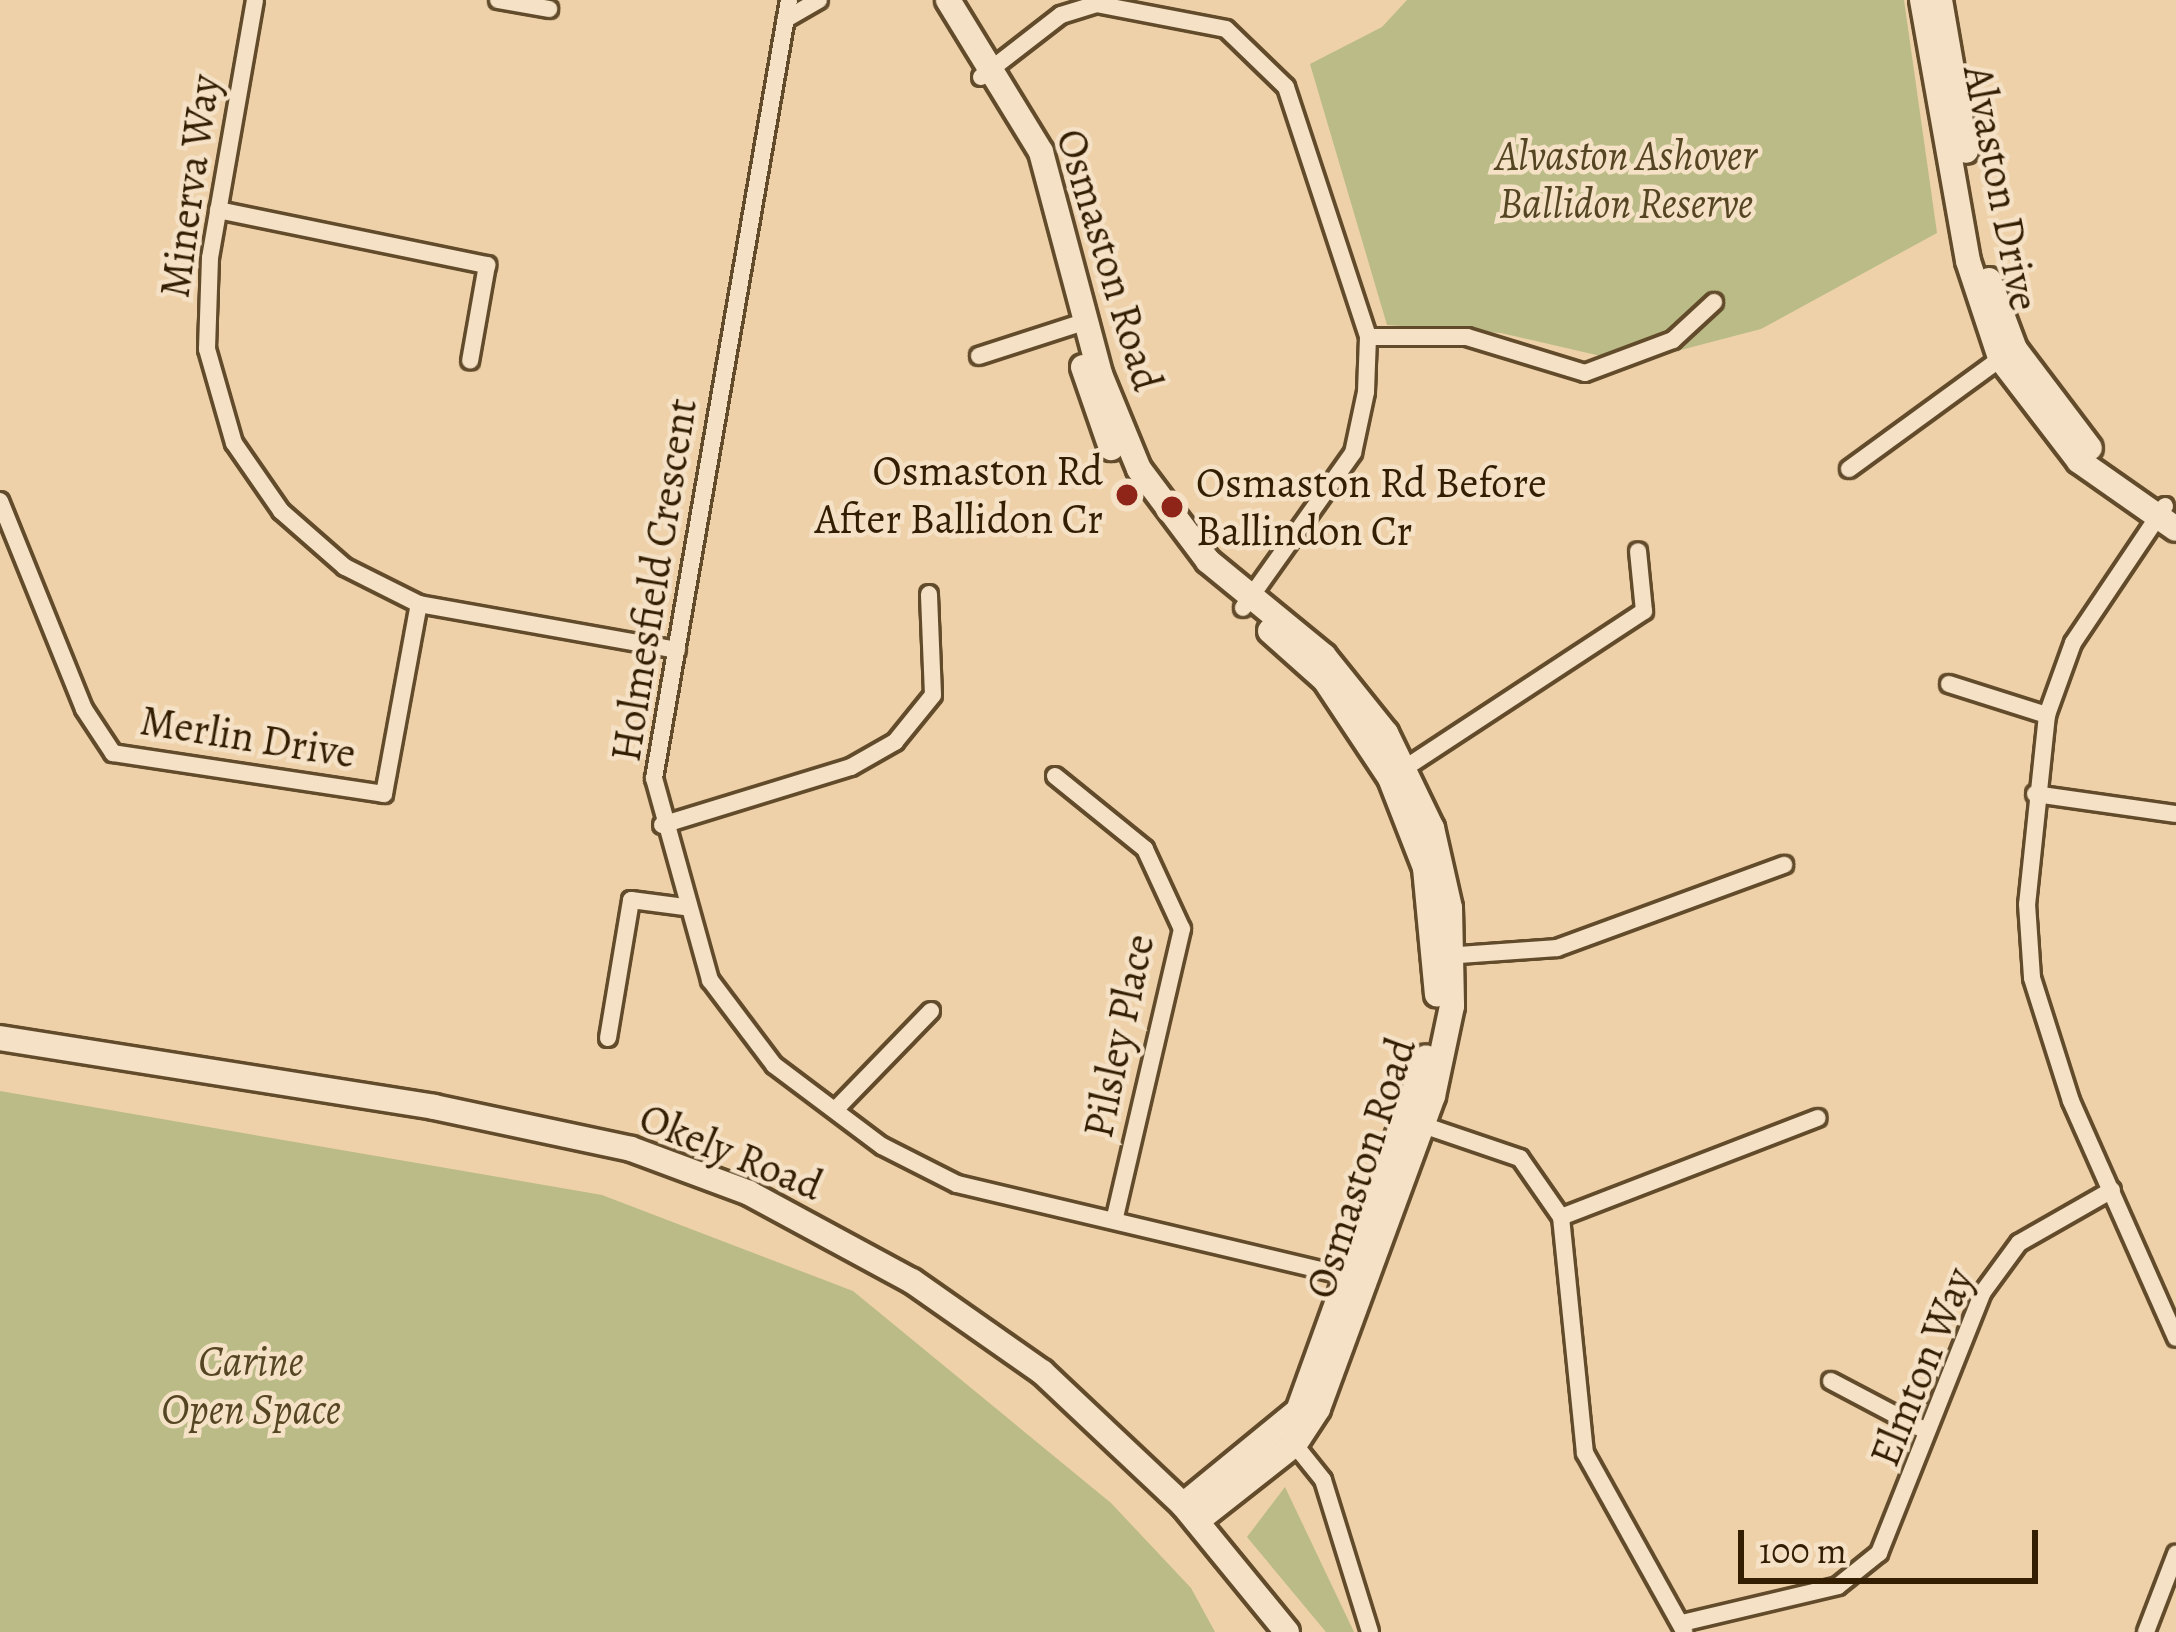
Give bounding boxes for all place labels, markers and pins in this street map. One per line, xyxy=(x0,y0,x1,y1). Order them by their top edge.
place label: Osmaston Rd After Ballidon Cr xyxy=(815,446,1103,544)
place label: Osmaston Rd Before Ballindon Cr xyxy=(1196,458,1547,556)
marker: Osmaston Rd After Ballidon Cr xyxy=(1114,482,1140,508)
marker: Osmaston Rd Before Ballindon Cr xyxy=(1159,494,1185,520)

